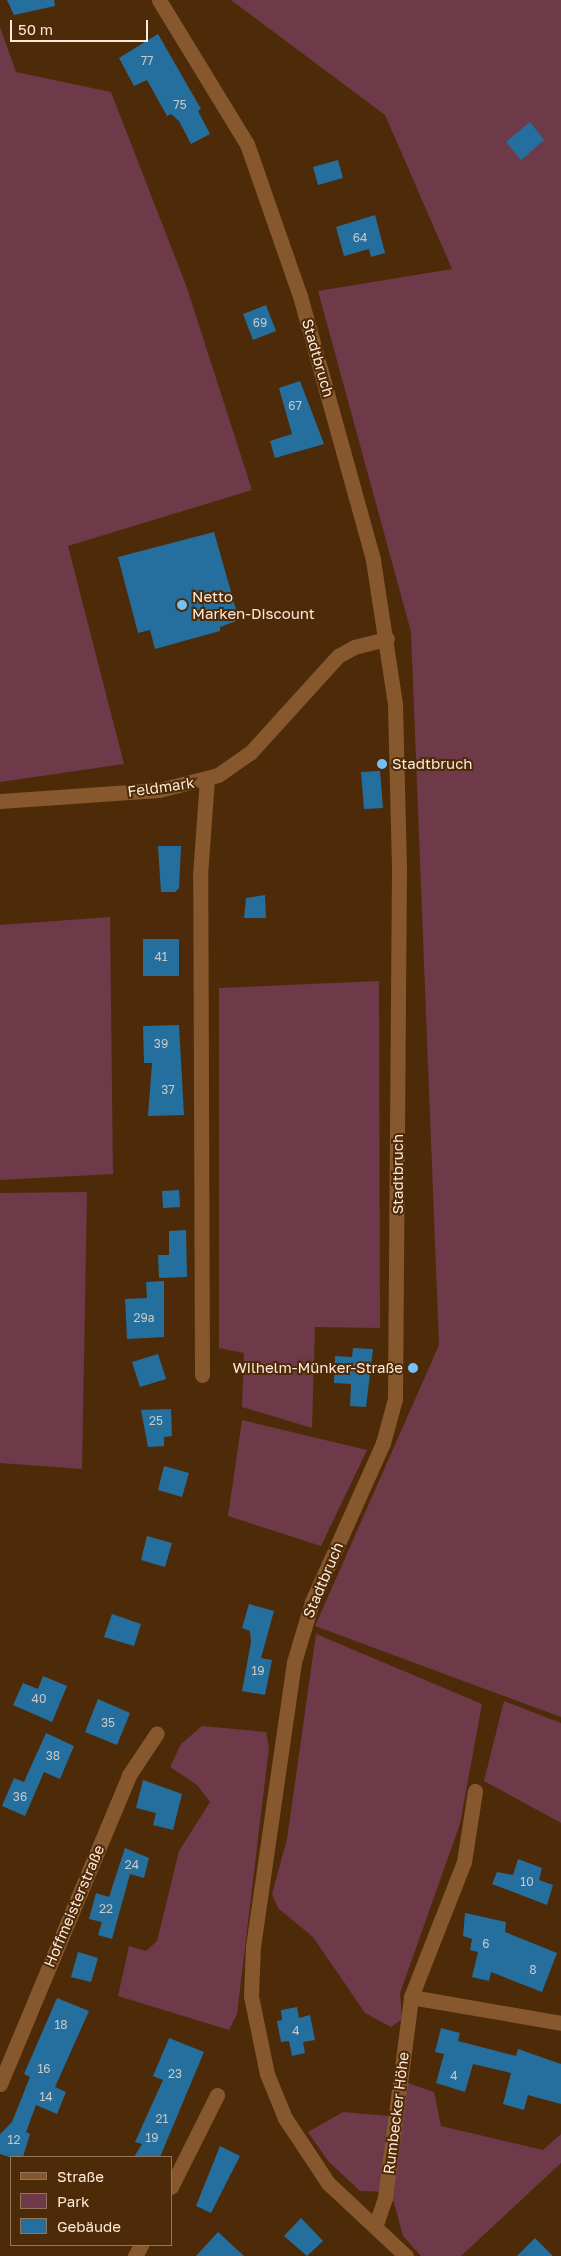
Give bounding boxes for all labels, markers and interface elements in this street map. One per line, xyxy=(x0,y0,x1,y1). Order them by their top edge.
scale bar xyxy=(12,10,150,42)
text: 50 m xyxy=(18,20,53,38)
house number: 77 xyxy=(141,54,153,68)
house number: 75 xyxy=(173,98,187,112)
house number: 64 xyxy=(353,231,367,245)
house number: 69 xyxy=(253,316,267,330)
street label: Stadtbruch xyxy=(298,317,338,399)
house number: 67 xyxy=(288,399,302,413)
place label: Netto Marken-Discount xyxy=(192,587,315,622)
marker: Netto Marken-Discount xyxy=(176,599,188,611)
place label: Stadtbruch xyxy=(392,755,473,773)
marker: Stadtbruch xyxy=(376,758,388,770)
street label: Feldmark xyxy=(126,773,196,801)
house number: 41 xyxy=(154,950,168,964)
house number: 39 xyxy=(154,1037,168,1051)
house number: 37 xyxy=(161,1083,175,1097)
street label: Stadtbruch xyxy=(389,1134,407,1214)
house number: 29a xyxy=(134,1311,154,1325)
place label: Wilhelm-Münker-Straße xyxy=(232,1359,403,1377)
marker: Wilhelm-Münker-Straße xyxy=(407,1362,419,1374)
house number: 25 xyxy=(149,1414,163,1428)
street label: Stadtbruch xyxy=(299,1539,347,1621)
house number: 19 xyxy=(251,1664,265,1678)
house number: 40 xyxy=(32,1692,46,1706)
house number: 35 xyxy=(101,1716,115,1730)
house number: 38 xyxy=(46,1749,60,1763)
house number: 36 xyxy=(13,1790,27,1804)
street label: Hoffmeisterstraße xyxy=(40,1842,108,1970)
house number: 24 xyxy=(125,1858,139,1872)
house number: 10 xyxy=(520,1875,534,1889)
house number: 22 xyxy=(99,1902,113,1916)
house number: 6 xyxy=(482,1937,490,1951)
house number: 8 xyxy=(529,1963,537,1977)
house number: 18 xyxy=(54,2018,68,2032)
house number: 4 xyxy=(292,2024,300,2038)
street label: Rumbecker Höhe xyxy=(380,2051,412,2175)
house number: 16 xyxy=(37,2062,51,2076)
house number: 23 xyxy=(168,2067,182,2081)
house number: 4 xyxy=(450,2069,458,2083)
house number: 14 xyxy=(39,2090,53,2104)
house number: 21 xyxy=(156,2112,168,2126)
house number: 19 xyxy=(145,2131,159,2145)
house number: 12 xyxy=(8,2133,20,2147)
legend xyxy=(10,2156,172,2246)
text: Straße xyxy=(57,2167,104,2185)
text: Park xyxy=(57,2192,89,2210)
text: Gebäude xyxy=(57,2217,121,2235)

